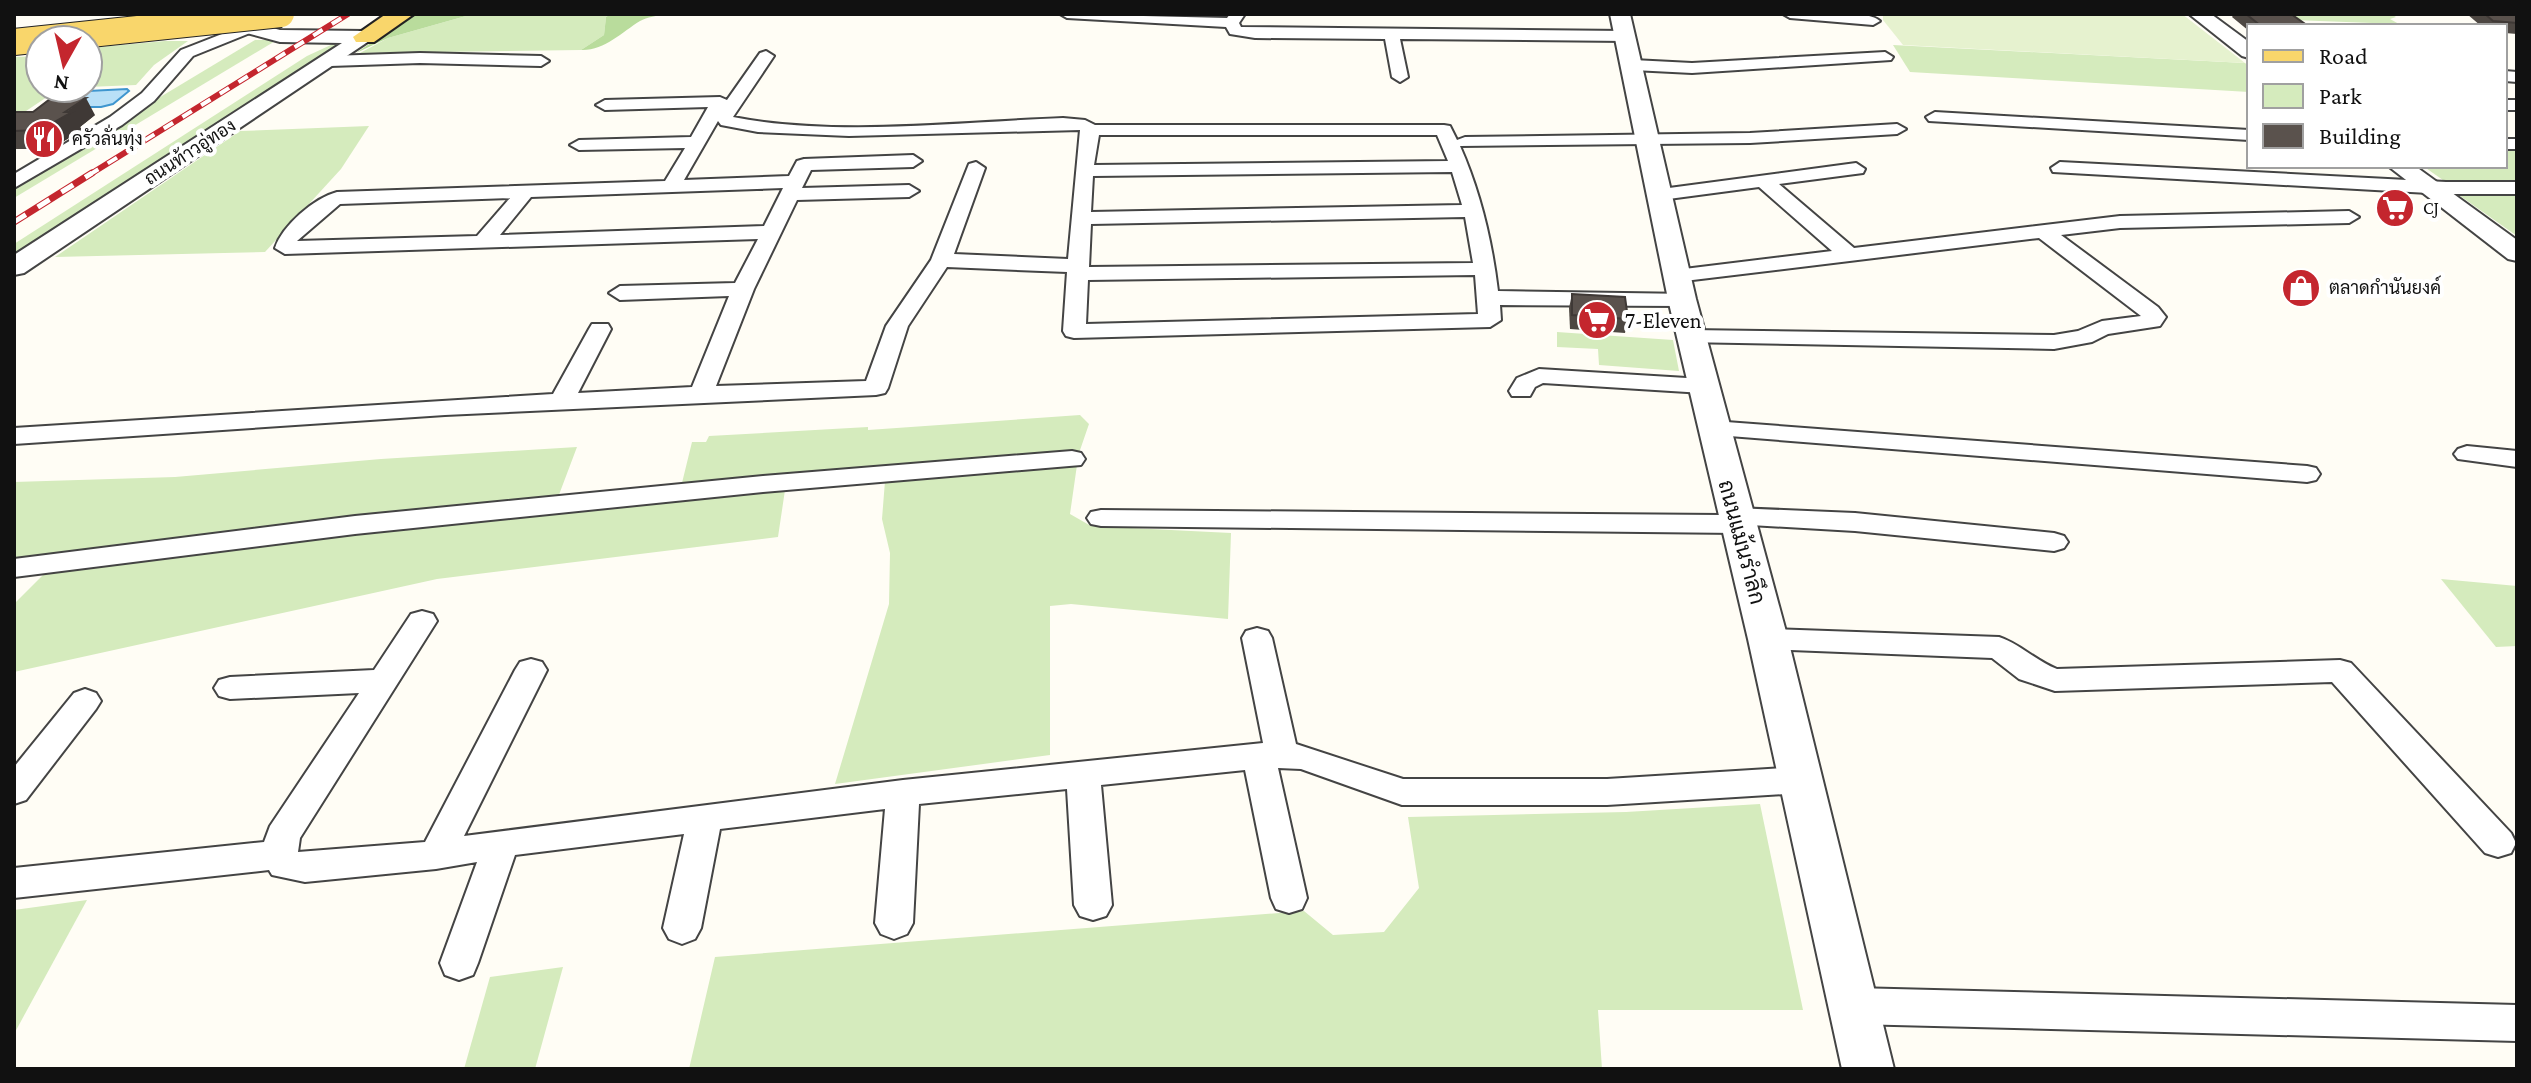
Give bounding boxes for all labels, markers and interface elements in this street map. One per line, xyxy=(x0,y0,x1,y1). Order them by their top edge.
north arrow xyxy=(24,24,104,104)
legend xyxy=(2247,24,2507,168)
text: Road xyxy=(2319,42,2368,69)
text: N xyxy=(52,70,70,97)
text: Park xyxy=(2319,82,2362,109)
street label: ถนนท้าวอู่ทอง xyxy=(140,114,241,191)
restaurant icon: ครัวลั่นทุ่ง xyxy=(23,118,65,160)
text: Building xyxy=(2319,122,2401,149)
place label: ครัวลั่นทุ่ง xyxy=(72,124,143,151)
supermarket icon: CJ xyxy=(2374,187,2416,229)
place label: CJ xyxy=(2423,198,2439,218)
shop icon: ตลาดกำนันยงค์ xyxy=(2280,267,2322,309)
place label: ตลาดกำนันยงค์ xyxy=(2329,275,2441,298)
supermarket icon: 7-Eleven xyxy=(1576,299,1618,341)
place label: 7-Eleven xyxy=(1625,308,1702,333)
street label: ถนนแม้นรำลึก xyxy=(1713,477,1773,607)

